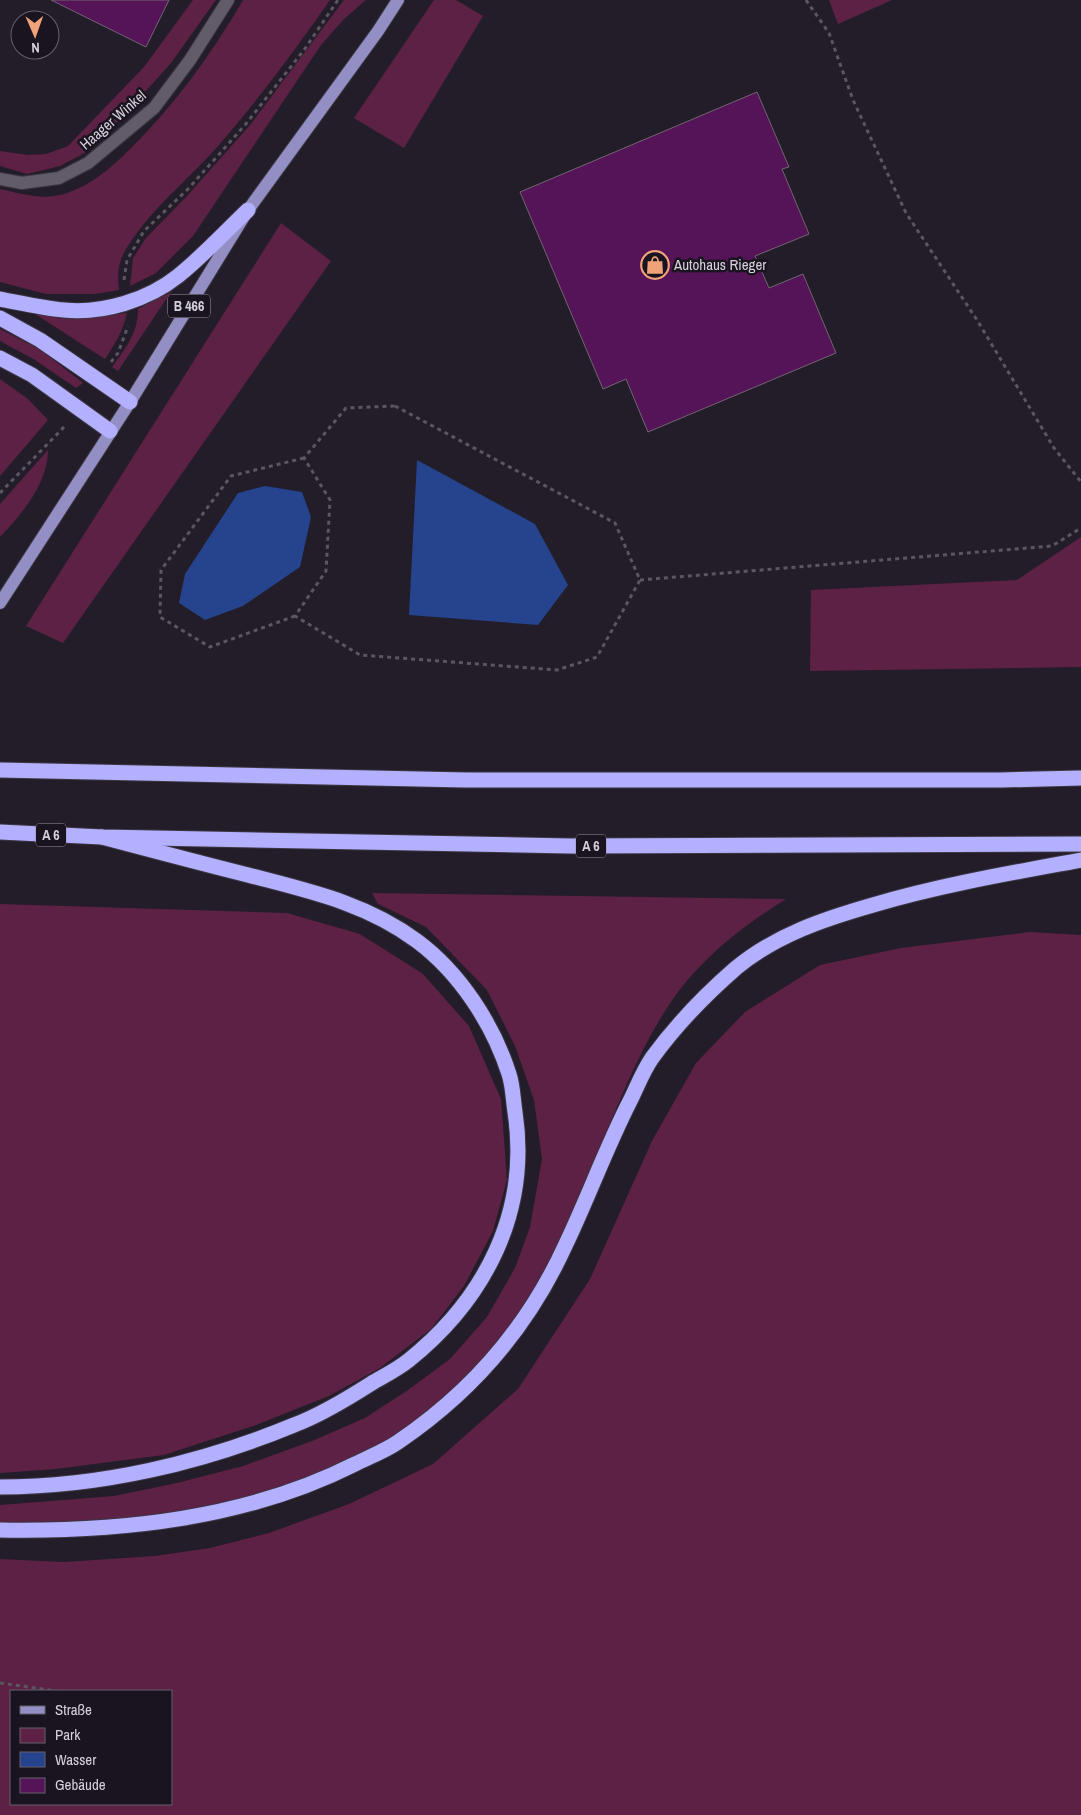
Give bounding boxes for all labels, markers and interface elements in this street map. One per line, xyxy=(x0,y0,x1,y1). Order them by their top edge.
north arrow xyxy=(10,10,60,60)
text: N xyxy=(31,39,40,57)
street label: Haager Winkel xyxy=(75,85,150,154)
shop icon: Autohaus Rieger xyxy=(640,250,670,280)
place label: Autohaus Rieger xyxy=(673,254,766,275)
road number: B 466 xyxy=(168,294,210,318)
road number: A 6 xyxy=(36,824,66,846)
road number: A 6 xyxy=(576,834,606,858)
legend xyxy=(10,1690,172,1805)
text: Straße xyxy=(55,1699,92,1720)
text: Park xyxy=(55,1724,81,1745)
text: Wasser xyxy=(55,1749,96,1770)
text: Gebäude xyxy=(55,1774,106,1795)

